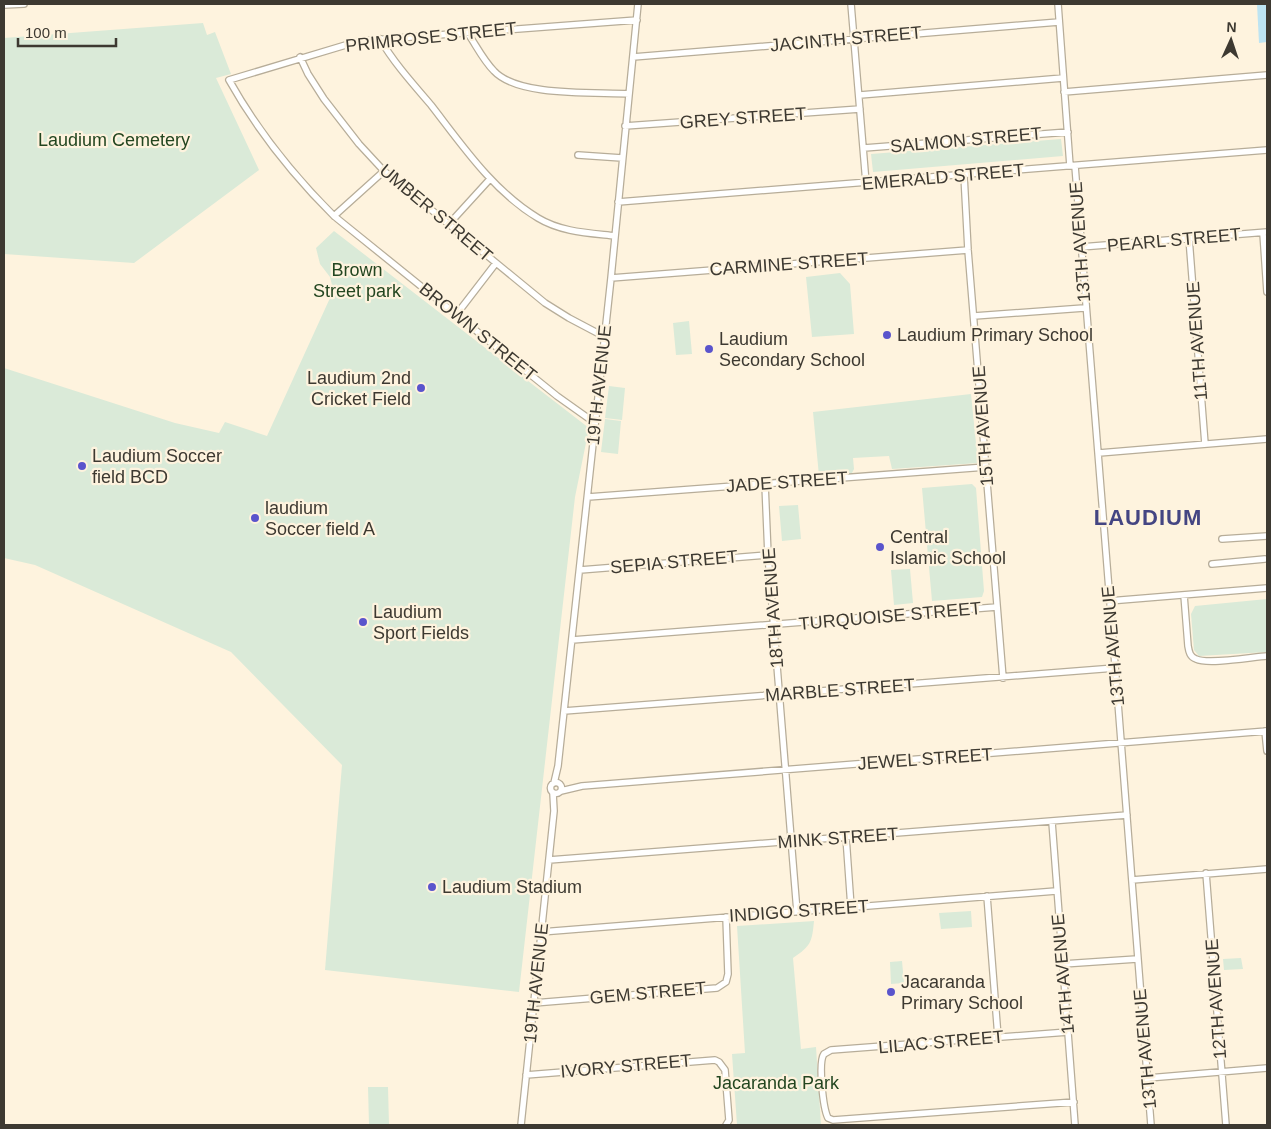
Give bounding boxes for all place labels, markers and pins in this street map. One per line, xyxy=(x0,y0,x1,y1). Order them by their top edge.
place label: Laudium Primary School xyxy=(897,325,1093,345)
place label: Laudium Secondary School xyxy=(719,329,865,370)
marker: Laudium Primary School xyxy=(881,329,893,341)
marker: Laudium Secondary School xyxy=(703,343,715,355)
place label: Laudium 2nd Cricket Field xyxy=(307,368,411,409)
marker: Laudium 2nd Cricket Field xyxy=(415,382,427,394)
place label: Laudium Soccer field BCD xyxy=(92,446,222,487)
marker: Laudium Soccer field BCD xyxy=(76,460,88,472)
place label: laudium Soccer field A xyxy=(265,498,375,539)
marker: laudium Soccer field A xyxy=(249,512,261,524)
place label: Central Islamic School xyxy=(890,527,1006,568)
marker: Central Islamic School xyxy=(874,541,886,553)
place label: Laudium Sport Fields xyxy=(373,602,469,643)
marker: Laudium Sport Fields xyxy=(357,616,369,628)
place label: Laudium Stadium xyxy=(442,877,582,897)
marker: Laudium Stadium xyxy=(426,881,438,893)
place label: Jacaranda Primary School xyxy=(901,972,1023,1013)
marker: Jacaranda Primary School xyxy=(885,986,897,998)

